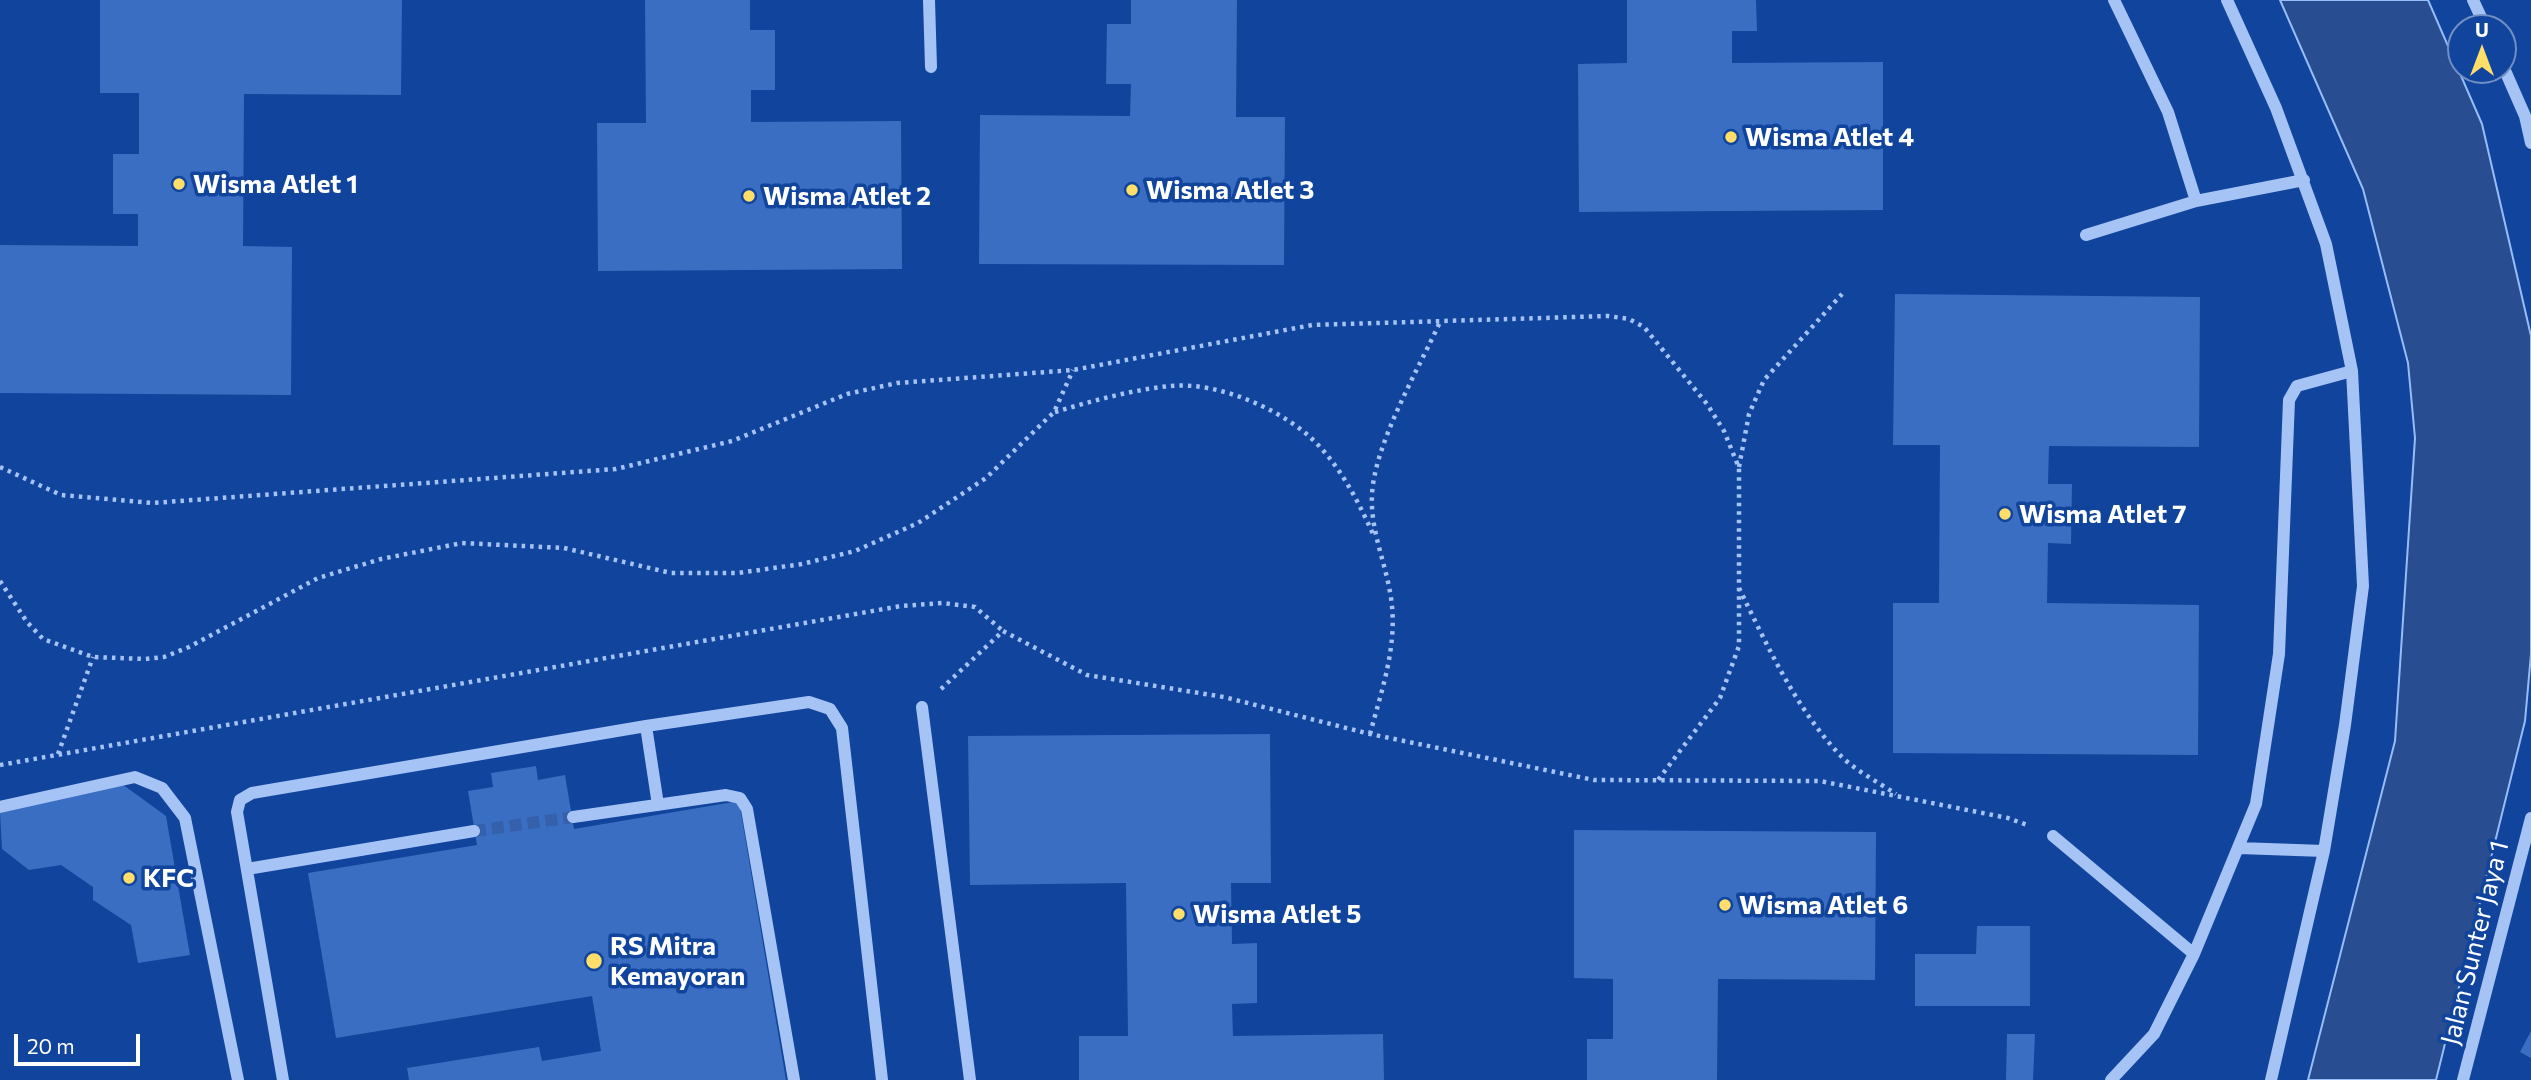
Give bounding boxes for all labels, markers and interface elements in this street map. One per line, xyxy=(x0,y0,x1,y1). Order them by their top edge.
north arrow xyxy=(2447,14,2517,84)
text: U xyxy=(2475,18,2489,41)
place label: Wisma Atlet 4 xyxy=(1745,121,1914,153)
marker: Wisma Atlet 4 xyxy=(1723,129,1739,145)
place label: Wisma Atlet 1 xyxy=(193,168,358,200)
place label: Wisma Atlet 3 xyxy=(1146,174,1314,206)
marker: Wisma Atlet 1 xyxy=(171,176,187,192)
place label: Wisma Atlet 2 xyxy=(763,180,931,212)
marker: Wisma Atlet 3 xyxy=(1124,182,1140,198)
marker: Wisma Atlet 2 xyxy=(741,188,757,204)
place label: Wisma Atlet 7 xyxy=(2019,498,2186,530)
marker: Wisma Atlet 7 xyxy=(1997,506,2013,522)
street label: Jalan Sunter Jaya 1 xyxy=(2435,838,2515,1048)
place label: KFC xyxy=(143,862,194,894)
marker: KFC xyxy=(121,870,137,886)
place label: Wisma Atlet 6 xyxy=(1739,889,1908,921)
marker: Wisma Atlet 6 xyxy=(1717,897,1733,913)
place label: Wisma Atlet 5 xyxy=(1193,898,1361,930)
marker: Wisma Atlet 5 xyxy=(1171,906,1187,922)
place label: RS Mitra Kemayoran xyxy=(610,930,745,992)
marker: RS Mitra Kemayoran xyxy=(584,951,604,971)
scale bar xyxy=(18,1020,144,1064)
text: 20 m xyxy=(27,1033,75,1058)

